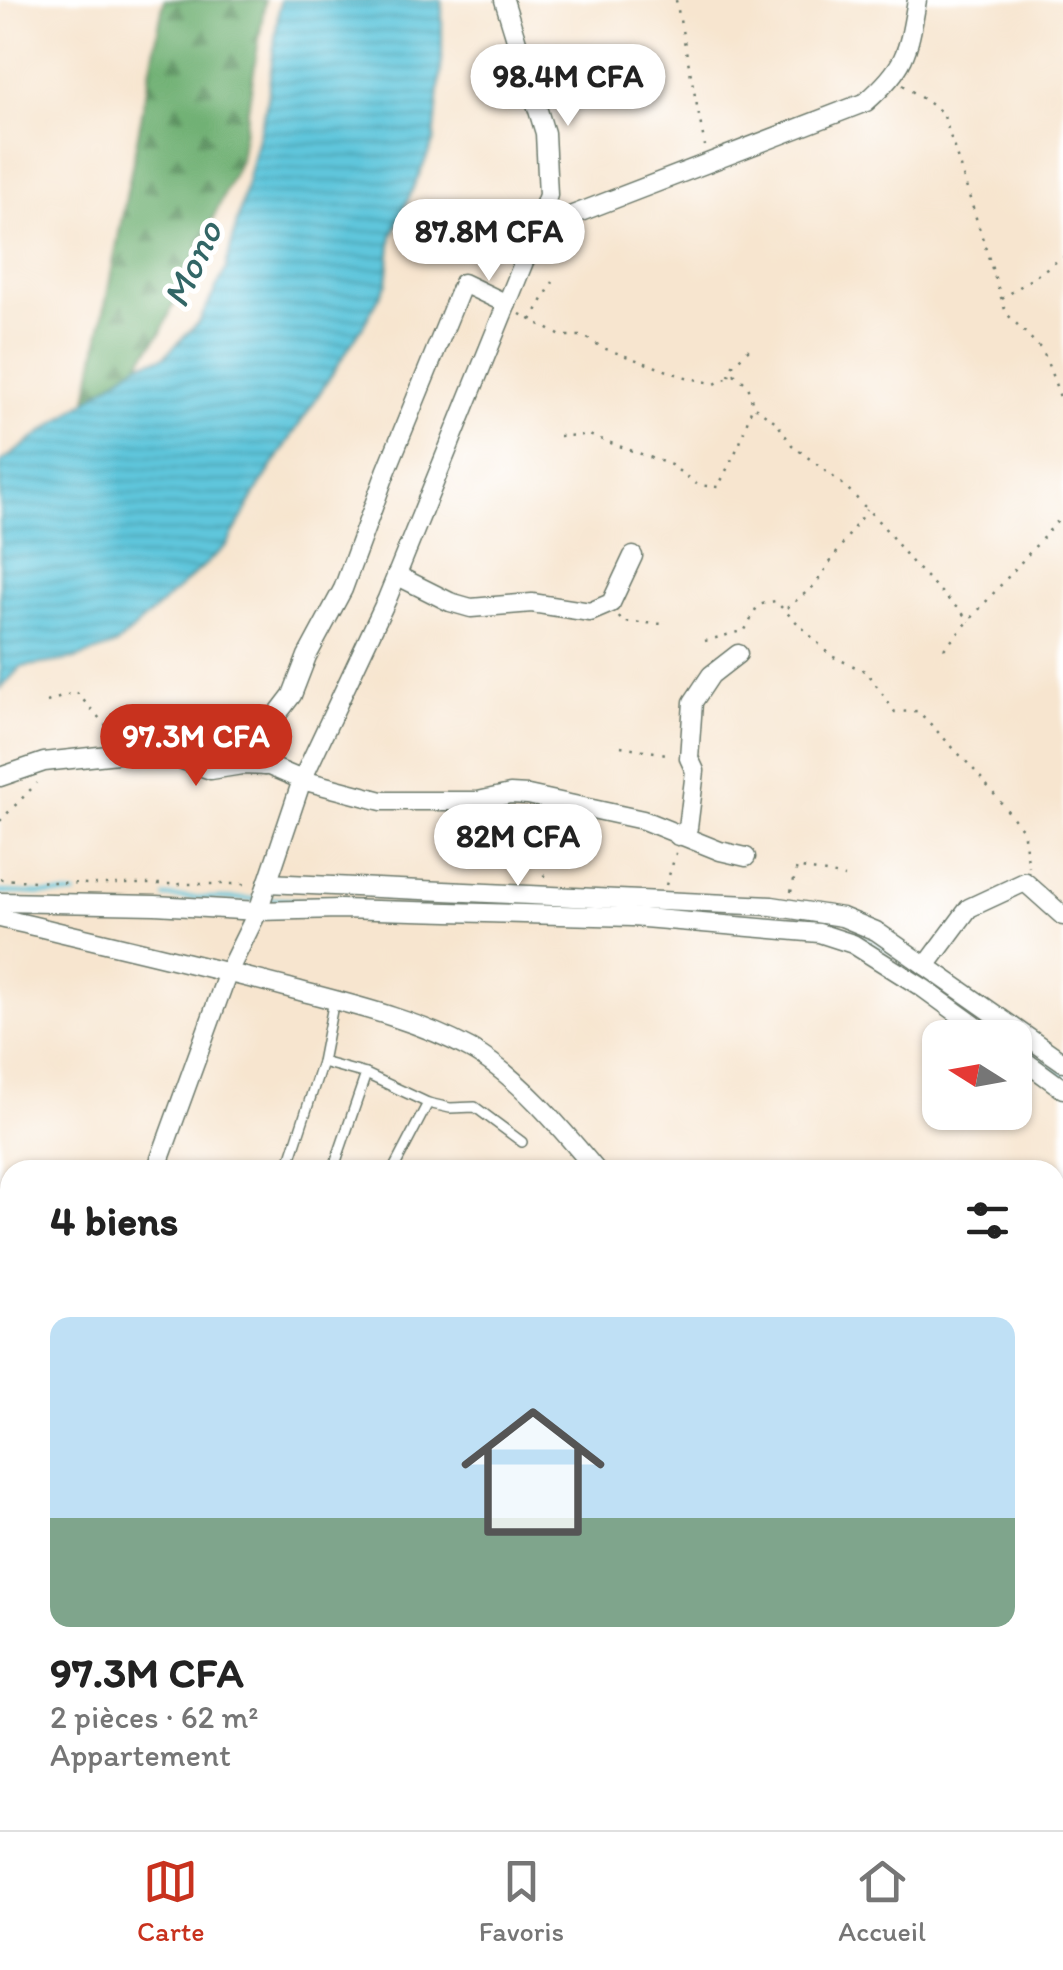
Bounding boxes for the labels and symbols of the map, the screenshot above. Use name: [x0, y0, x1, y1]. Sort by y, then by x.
pin: 98.4M CFA: [454, 44, 682, 129]
pin: 87.8M CFA: [375, 199, 603, 284]
water label: Mono: [152, 212, 233, 315]
pin: 97.3M CFA: [82, 704, 310, 789]
pin: 82M CFA: [426, 804, 610, 889]
north arrow: [922, 1020, 1032, 1130]

